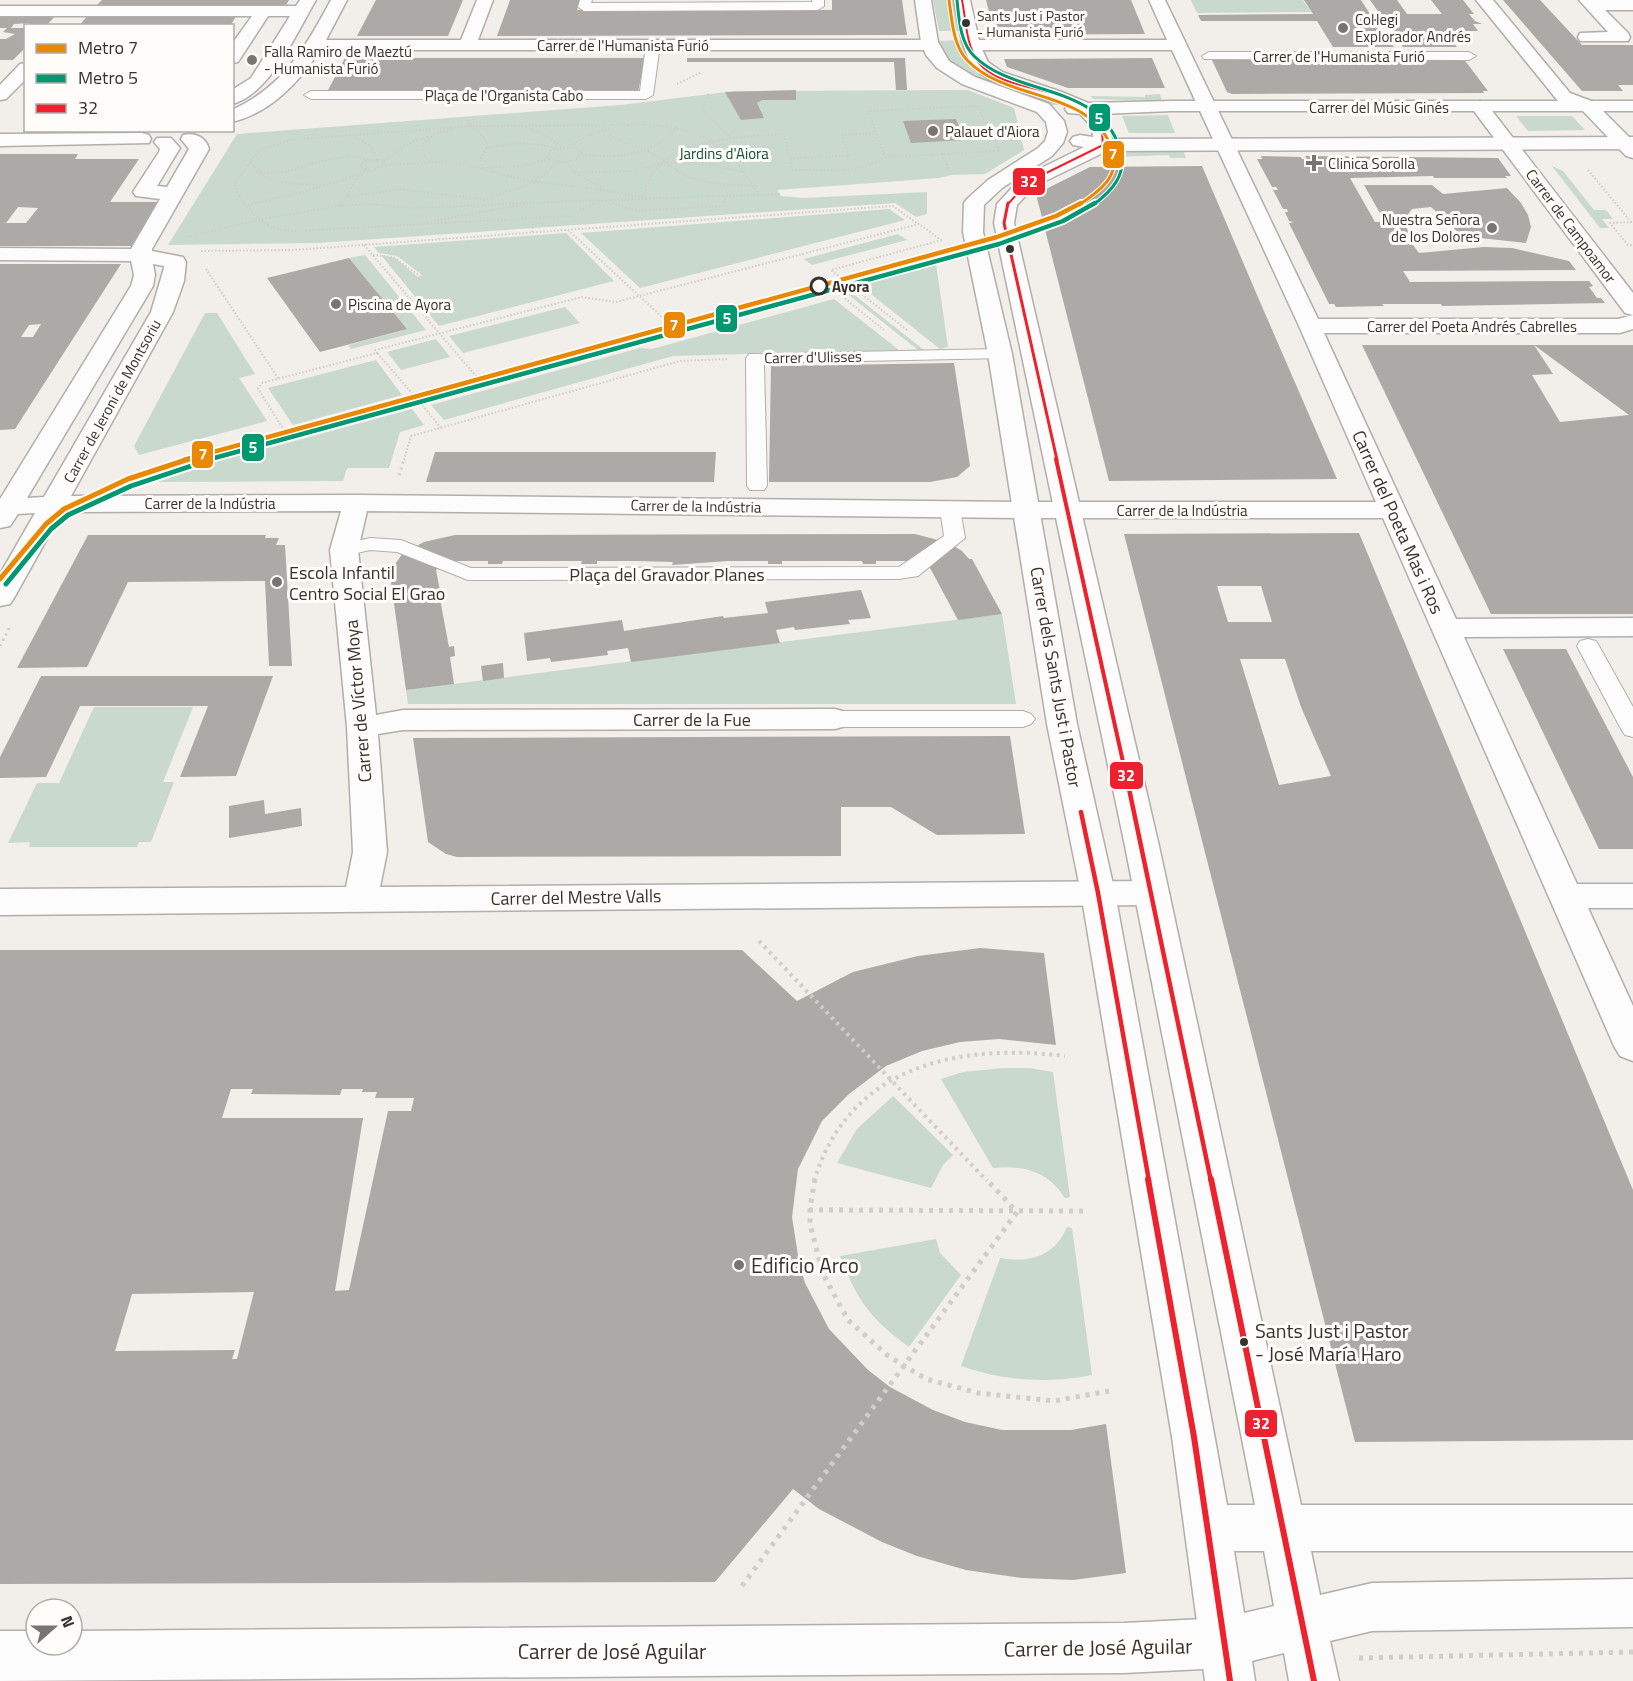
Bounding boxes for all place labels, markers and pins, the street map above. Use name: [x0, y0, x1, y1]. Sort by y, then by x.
place label: Sants Just i Pastor - Humanista Furió: [977, 5, 1085, 42]
place label: Col·legi Explorador Andrés: [1355, 8, 1471, 48]
marker: Sants Just i Pastor - Humanista Furió: [960, 17, 972, 29]
marker: Col·legi Explorador Andrés: [1336, 21, 1350, 35]
place label: Falla Ramiro de Maeztú - Humanista Furió: [264, 40, 412, 80]
marker: Falla Ramiro de Maeztú - Humanista Furió: [245, 53, 259, 67]
place label: Palauet d'Aiora: [945, 120, 1040, 143]
marker: Palauet d'Aiora: [926, 124, 940, 138]
place label: Clinica Sorolla: [1328, 152, 1416, 175]
marker: Clinica Sorolla: [1305, 154, 1323, 172]
place label: Nuestra Señora de los Dolores: [1382, 208, 1480, 248]
marker: Nuestra Señora de los Dolores: [1485, 221, 1499, 235]
unlabelled marker: [1004, 243, 1016, 255]
place label: Ayora: [832, 275, 870, 298]
marker: Ayora: [810, 277, 828, 295]
place label: Piscina de Ayora: [348, 293, 452, 316]
marker: Piscina de Ayora: [329, 297, 343, 311]
place label: Escola Infantil Centro Social El Grao: [289, 559, 445, 607]
marker: Escola Infantil Centro Social El Grao: [270, 575, 284, 589]
place label: Edificio Arco: [751, 1249, 859, 1281]
marker: Edificio Arco: [732, 1258, 746, 1272]
place label: Sants Just i Pastor - José María Haro: [1255, 1315, 1409, 1369]
marker: Sants Just i Pastor - José María Haro: [1238, 1336, 1250, 1348]

